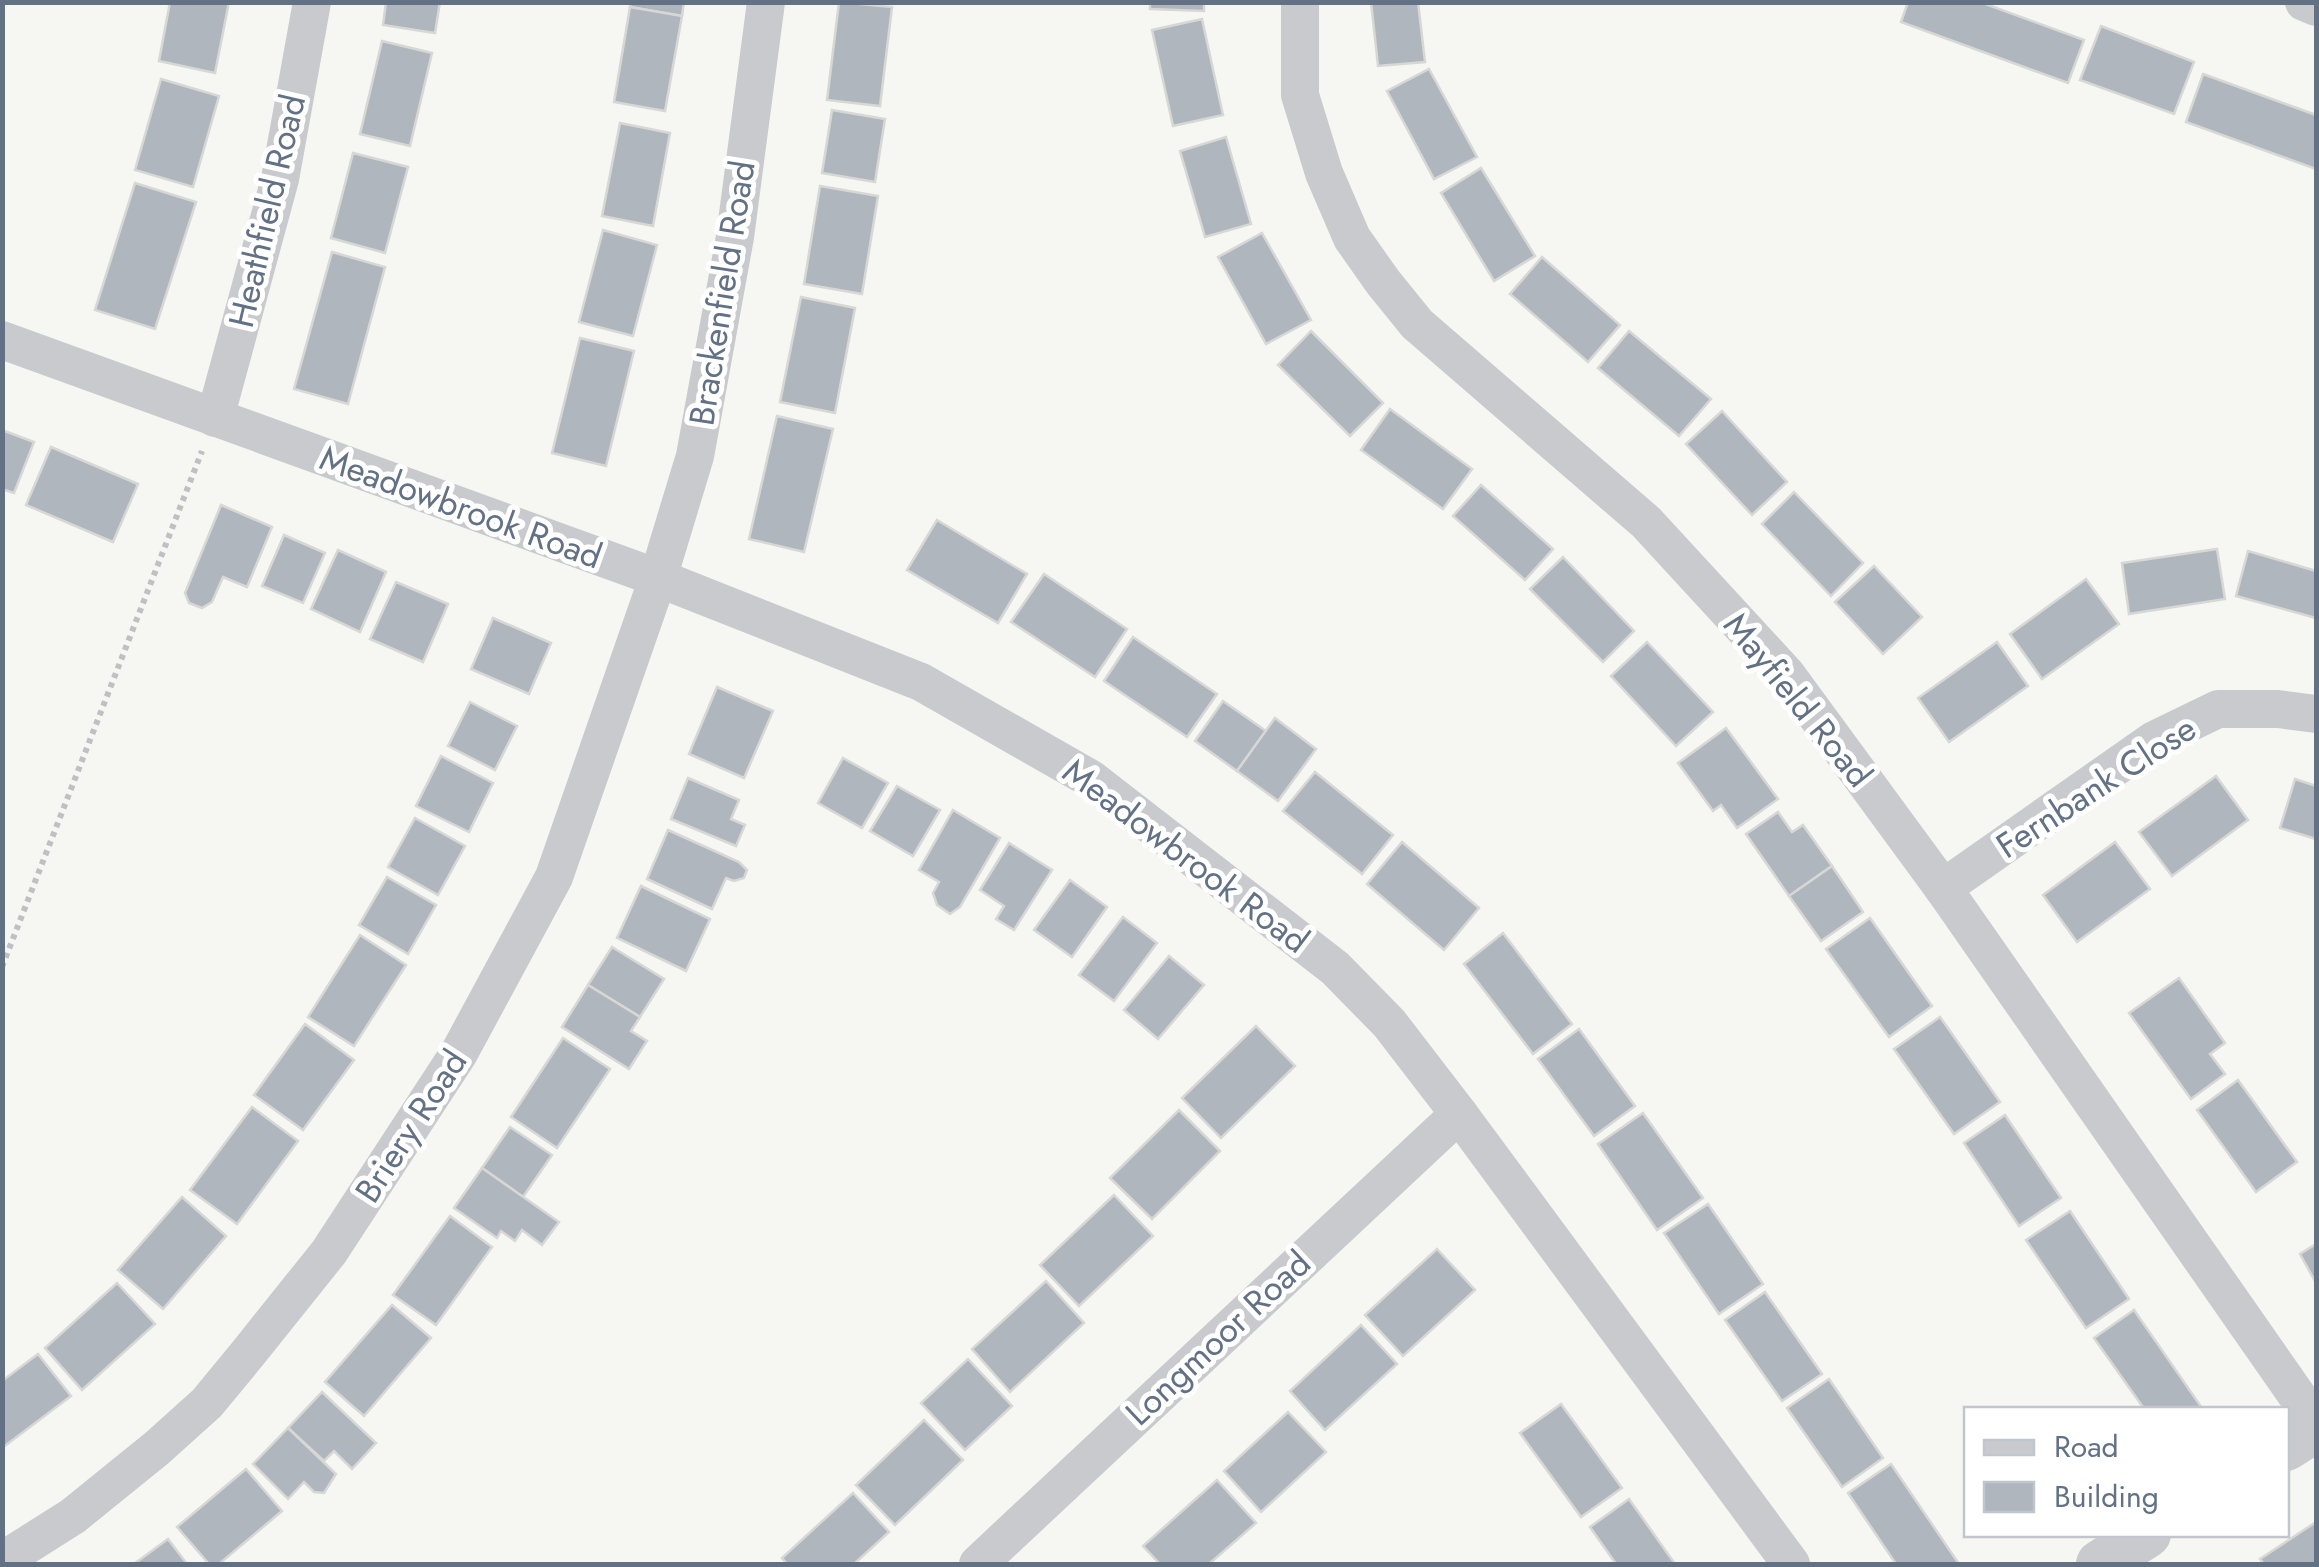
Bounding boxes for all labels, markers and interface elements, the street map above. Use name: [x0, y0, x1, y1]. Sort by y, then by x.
street label: Heathfield Road: [216, 90, 318, 332]
street label: Brackenfield Road: [676, 157, 768, 429]
street label: Meadowbrook Road: [313, 433, 609, 581]
street label: Mayfield Road: [1712, 602, 1884, 798]
street label: Fernbank Close: [1986, 704, 2206, 870]
street label: Meadowbrook Road: [1053, 747, 1319, 965]
street label: Briery Road: [343, 1040, 479, 1212]
street label: Longmoor Road: [1114, 1239, 1322, 1437]
legend: [1964, 1407, 2289, 1537]
text: Road: [2054, 1425, 2119, 1468]
text: Building: [2054, 1475, 2159, 1518]

